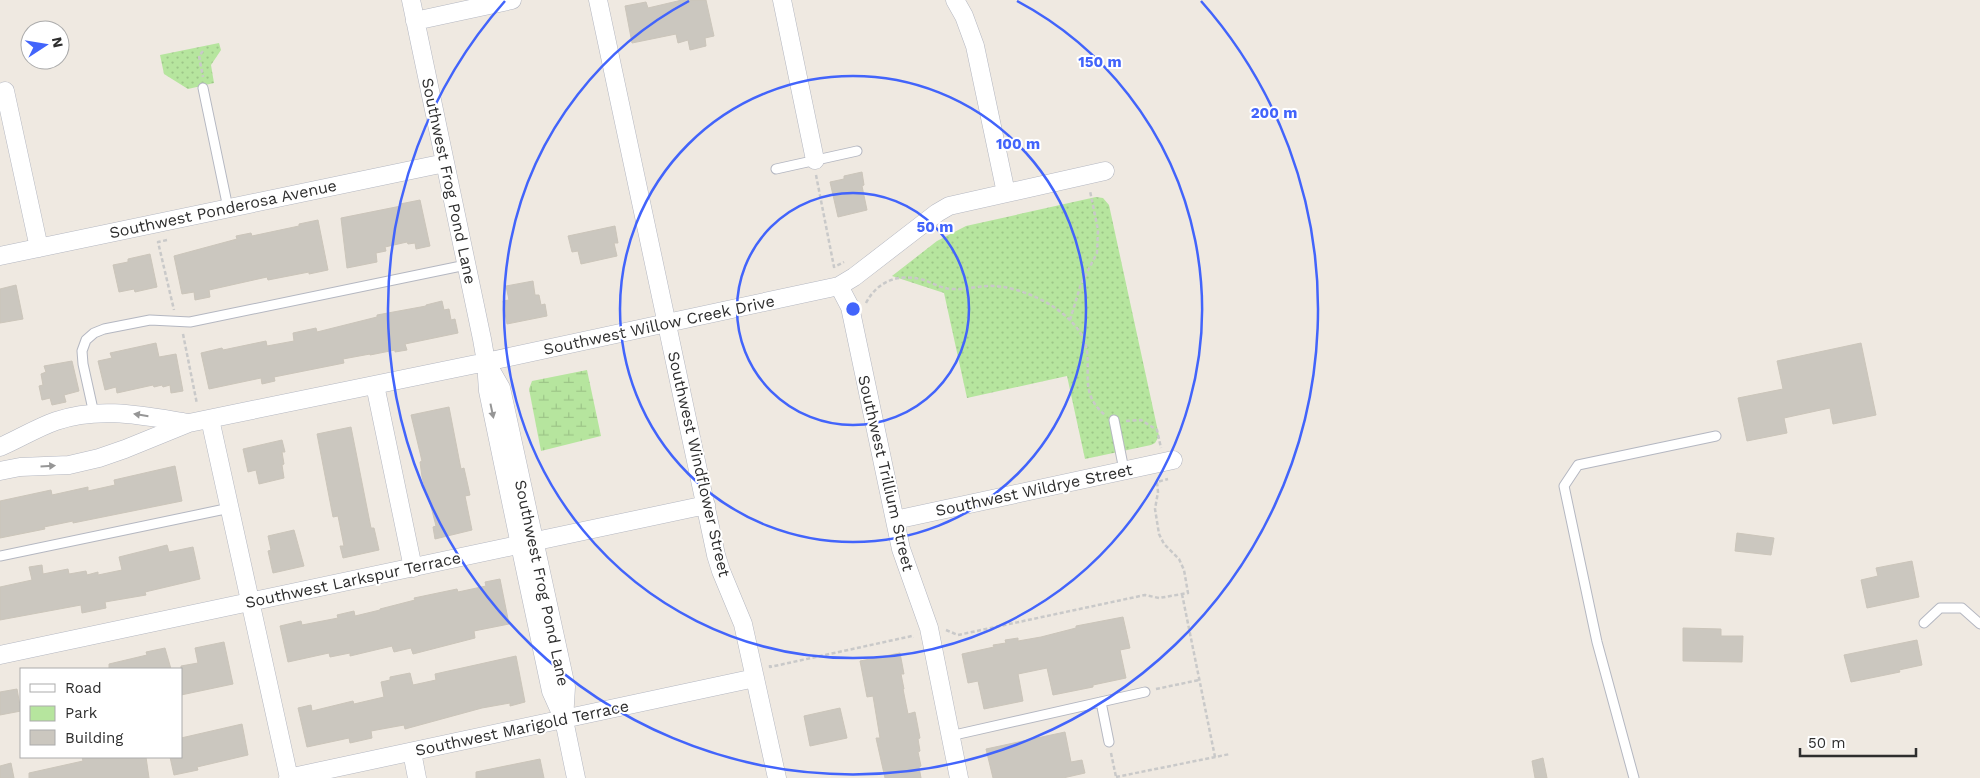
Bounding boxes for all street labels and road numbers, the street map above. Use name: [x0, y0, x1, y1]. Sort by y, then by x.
street label: Southwest Frog Pond Lane: [418, 76, 480, 286]
street label: Southwest Ponderosa Avenue: [108, 176, 338, 242]
street label: Southwest Willow Creek Drive: [542, 291, 776, 359]
street label: Southwest Windflower Street: [664, 349, 734, 579]
street label: Southwest Trillium Street: [854, 373, 918, 573]
street label: Southwest Wildrye Street: [934, 460, 1135, 520]
street label: Southwest Frog Pond Lane: [511, 478, 573, 688]
street label: Southwest Larkspur Terrace: [243, 548, 463, 612]
street label: Southwest Marigold Terrace: [413, 696, 631, 760]

